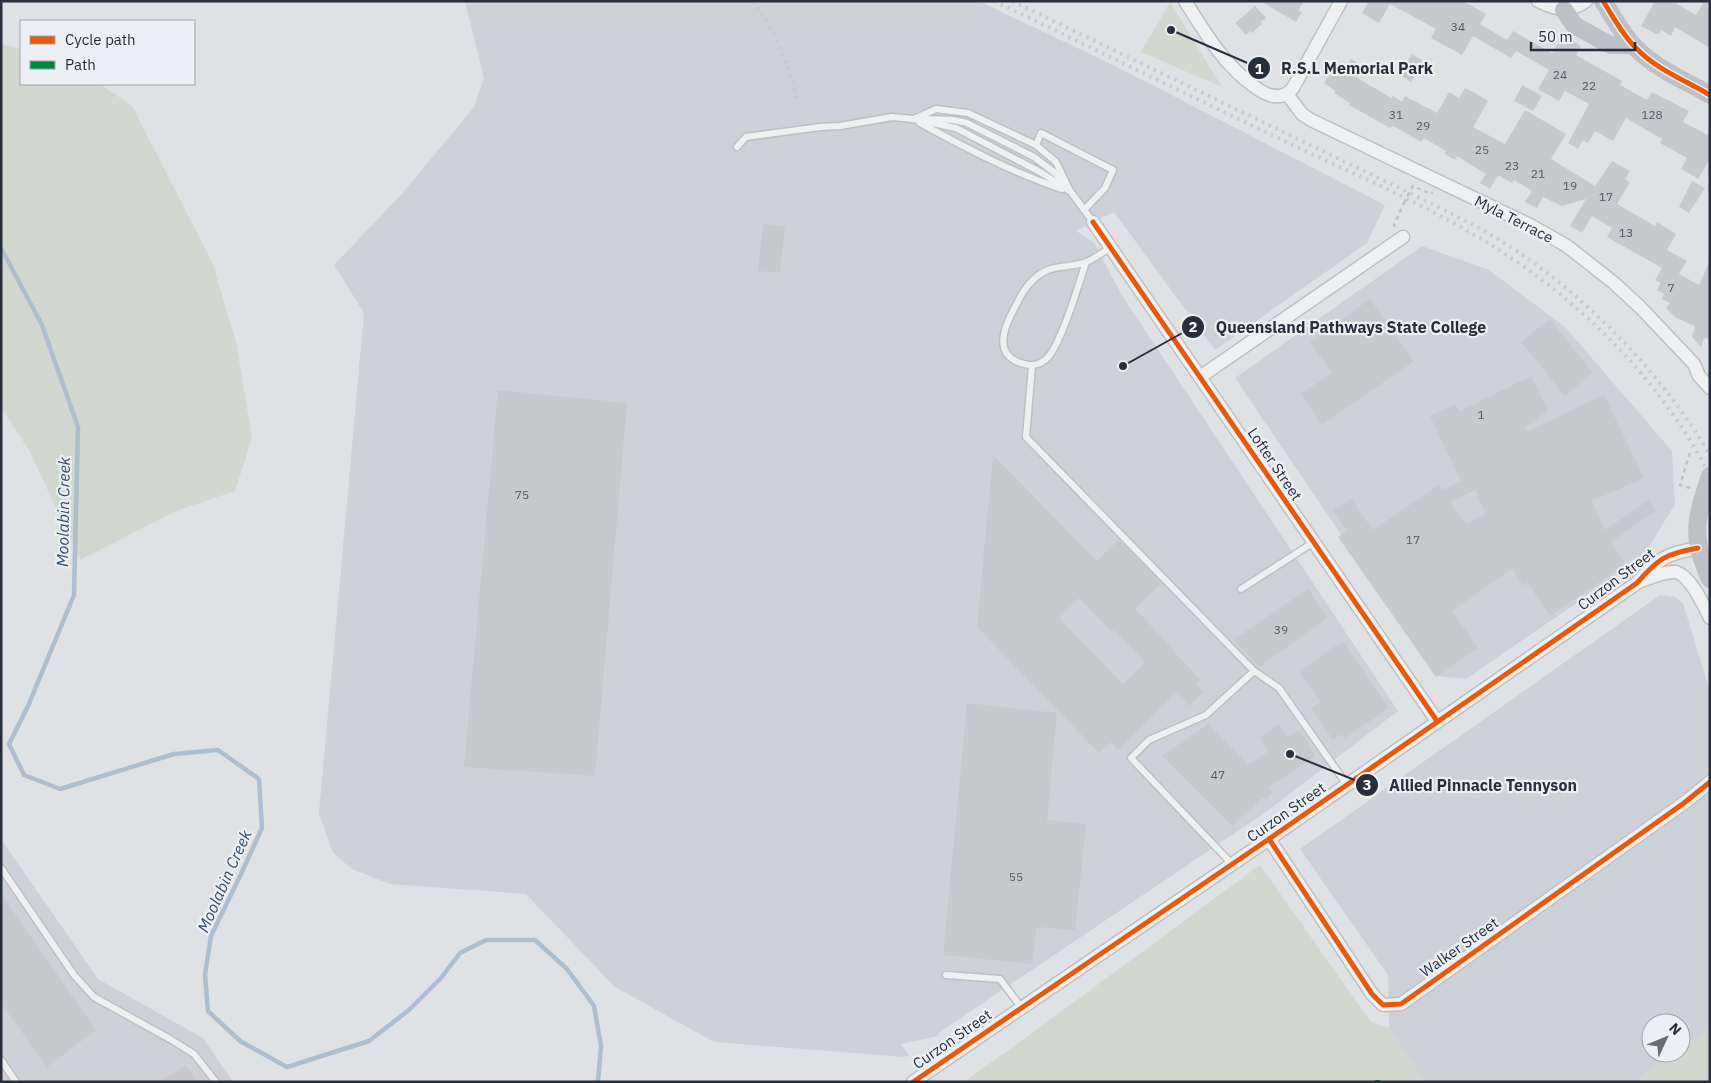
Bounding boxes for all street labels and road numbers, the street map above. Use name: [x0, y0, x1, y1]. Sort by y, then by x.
street label: Myla Terrace: [1471, 191, 1557, 247]
street label: Lofter Street: [1244, 424, 1306, 504]
street label: Curzon Street: [1574, 544, 1658, 614]
street label: Curzon Street: [1243, 778, 1329, 846]
street label: Walker Street: [1416, 913, 1502, 981]
street label: Curzon Street: [909, 1005, 995, 1073]

